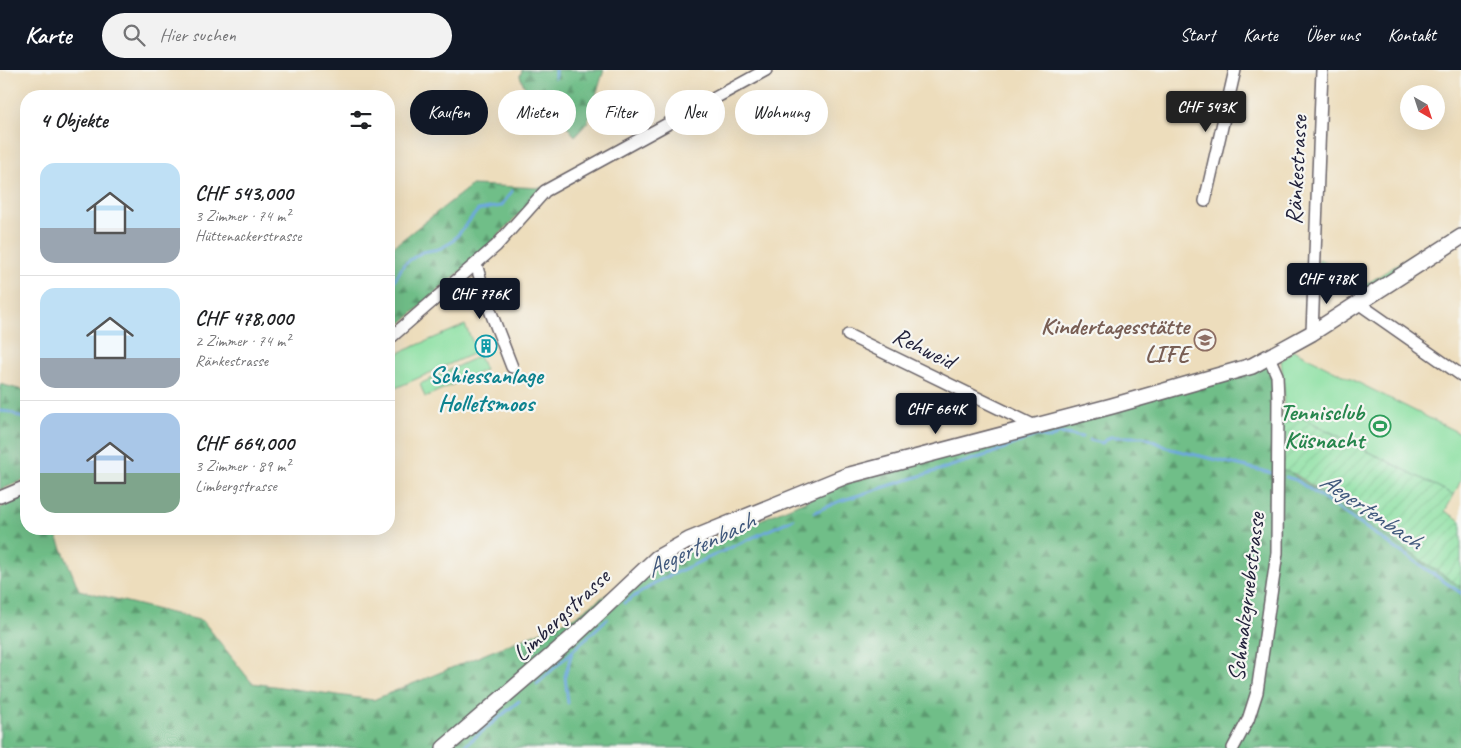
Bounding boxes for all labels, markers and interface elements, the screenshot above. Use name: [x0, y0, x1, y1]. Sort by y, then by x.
search box: [102, 13, 452, 58]
text: Karte: [25, 20, 72, 50]
icon: search: [120, 21, 148, 49]
text: Hier suchen: [160, 23, 236, 47]
text: Start: [1180, 24, 1215, 46]
text: Karte: [1243, 24, 1278, 46]
text: Über uns: [1306, 24, 1360, 46]
text: Kontakt: [1388, 24, 1436, 46]
north arrow: [1400, 85, 1445, 130]
map controls: [1400, 85, 1445, 130]
chip: Kaufen: [410, 90, 488, 135]
chip: Mieten: [498, 90, 576, 135]
chip: Filter: [586, 90, 655, 135]
chip: Neu: [665, 90, 725, 135]
chip: Wohnung: [735, 90, 828, 135]
pin: CHF 543K: [1154, 90, 1258, 133]
text: CHF 543K: [1177, 97, 1235, 117]
icon: filters: [347, 106, 375, 134]
text: 4 Objekte: [40, 107, 108, 133]
street label: Ränkestrasse: [1278, 112, 1314, 225]
text: CHF 543,000: [195, 180, 293, 206]
icon: home: [80, 183, 140, 243]
text: 3 Zimmer · 74 m²: [195, 206, 290, 226]
text: Hüttenackerstrasse: [195, 226, 301, 246]
pin: CHF 478K: [1275, 262, 1379, 305]
text: CHF 478K: [1298, 269, 1356, 289]
pin: CHF 776K: [428, 278, 532, 320]
text: CHF 776K: [451, 284, 509, 304]
text: CHF 478,000: [195, 305, 293, 331]
icon: home: [80, 308, 140, 368]
place label: Kindertagesstätte LIFE: [1041, 311, 1193, 369]
street label: Rehweid: [888, 320, 963, 377]
school or university icon: Kindertagesstätte LIFE: [1193, 328, 1217, 352]
text: 2 Zimmer · 74 m²: [195, 331, 290, 351]
building icon: Schiessanlage Holletsmoos: [474, 334, 498, 358]
text: Ränkestrasse: [195, 351, 268, 371]
place label: Schiessanlage Holletsmoos: [429, 360, 545, 418]
pin: CHF 664K: [884, 392, 988, 435]
place label: Tennisclub Küsnacht: [1279, 397, 1367, 455]
text: CHF 664K: [907, 399, 965, 419]
sports icon: Tennisclub Küsnacht: [1368, 414, 1392, 438]
text: CHF 664,000: [195, 430, 294, 456]
icon: home: [80, 433, 140, 493]
text: 3 Zimmer · 89 m²: [195, 456, 290, 476]
water label: Aegertenbach: [1314, 465, 1431, 558]
text: Limbergstrasse: [195, 476, 277, 496]
water label: Aegertenbach: [641, 504, 762, 585]
street label: Schmalzgruebstrasse: [1221, 509, 1272, 683]
street label: Limbergstrasse: [506, 561, 618, 668]

